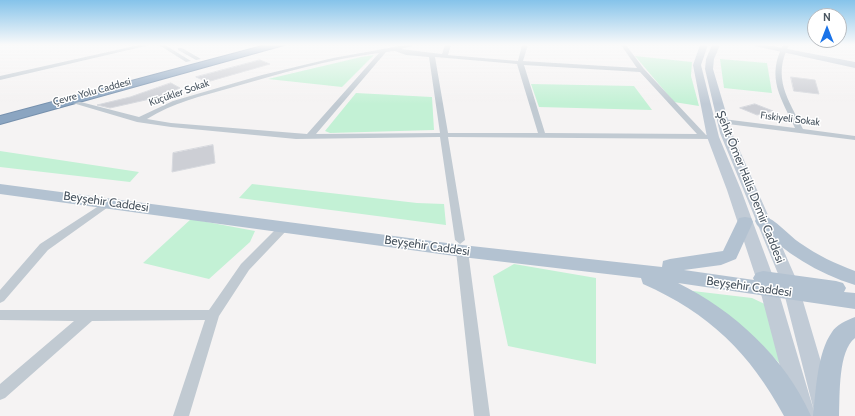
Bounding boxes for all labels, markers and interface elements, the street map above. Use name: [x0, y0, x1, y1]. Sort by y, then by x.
north arrow: [807, 8, 847, 48]
text: N: [823, 10, 831, 24]
street label: Çevre Yolu Caddesi: [52, 76, 132, 108]
street label: Küçükler Sokak: [147, 77, 211, 109]
street label: Şehit Ömer Halis Demir Caddesi: [713, 109, 787, 265]
street label: Fıskiyeli Sokak: [760, 109, 820, 129]
street label: Beyşehir Caddesi: [62, 189, 150, 215]
street label: Beyşehir Caddesi: [383, 233, 471, 259]
street label: Beyşehir Caddesi: [705, 274, 793, 300]

